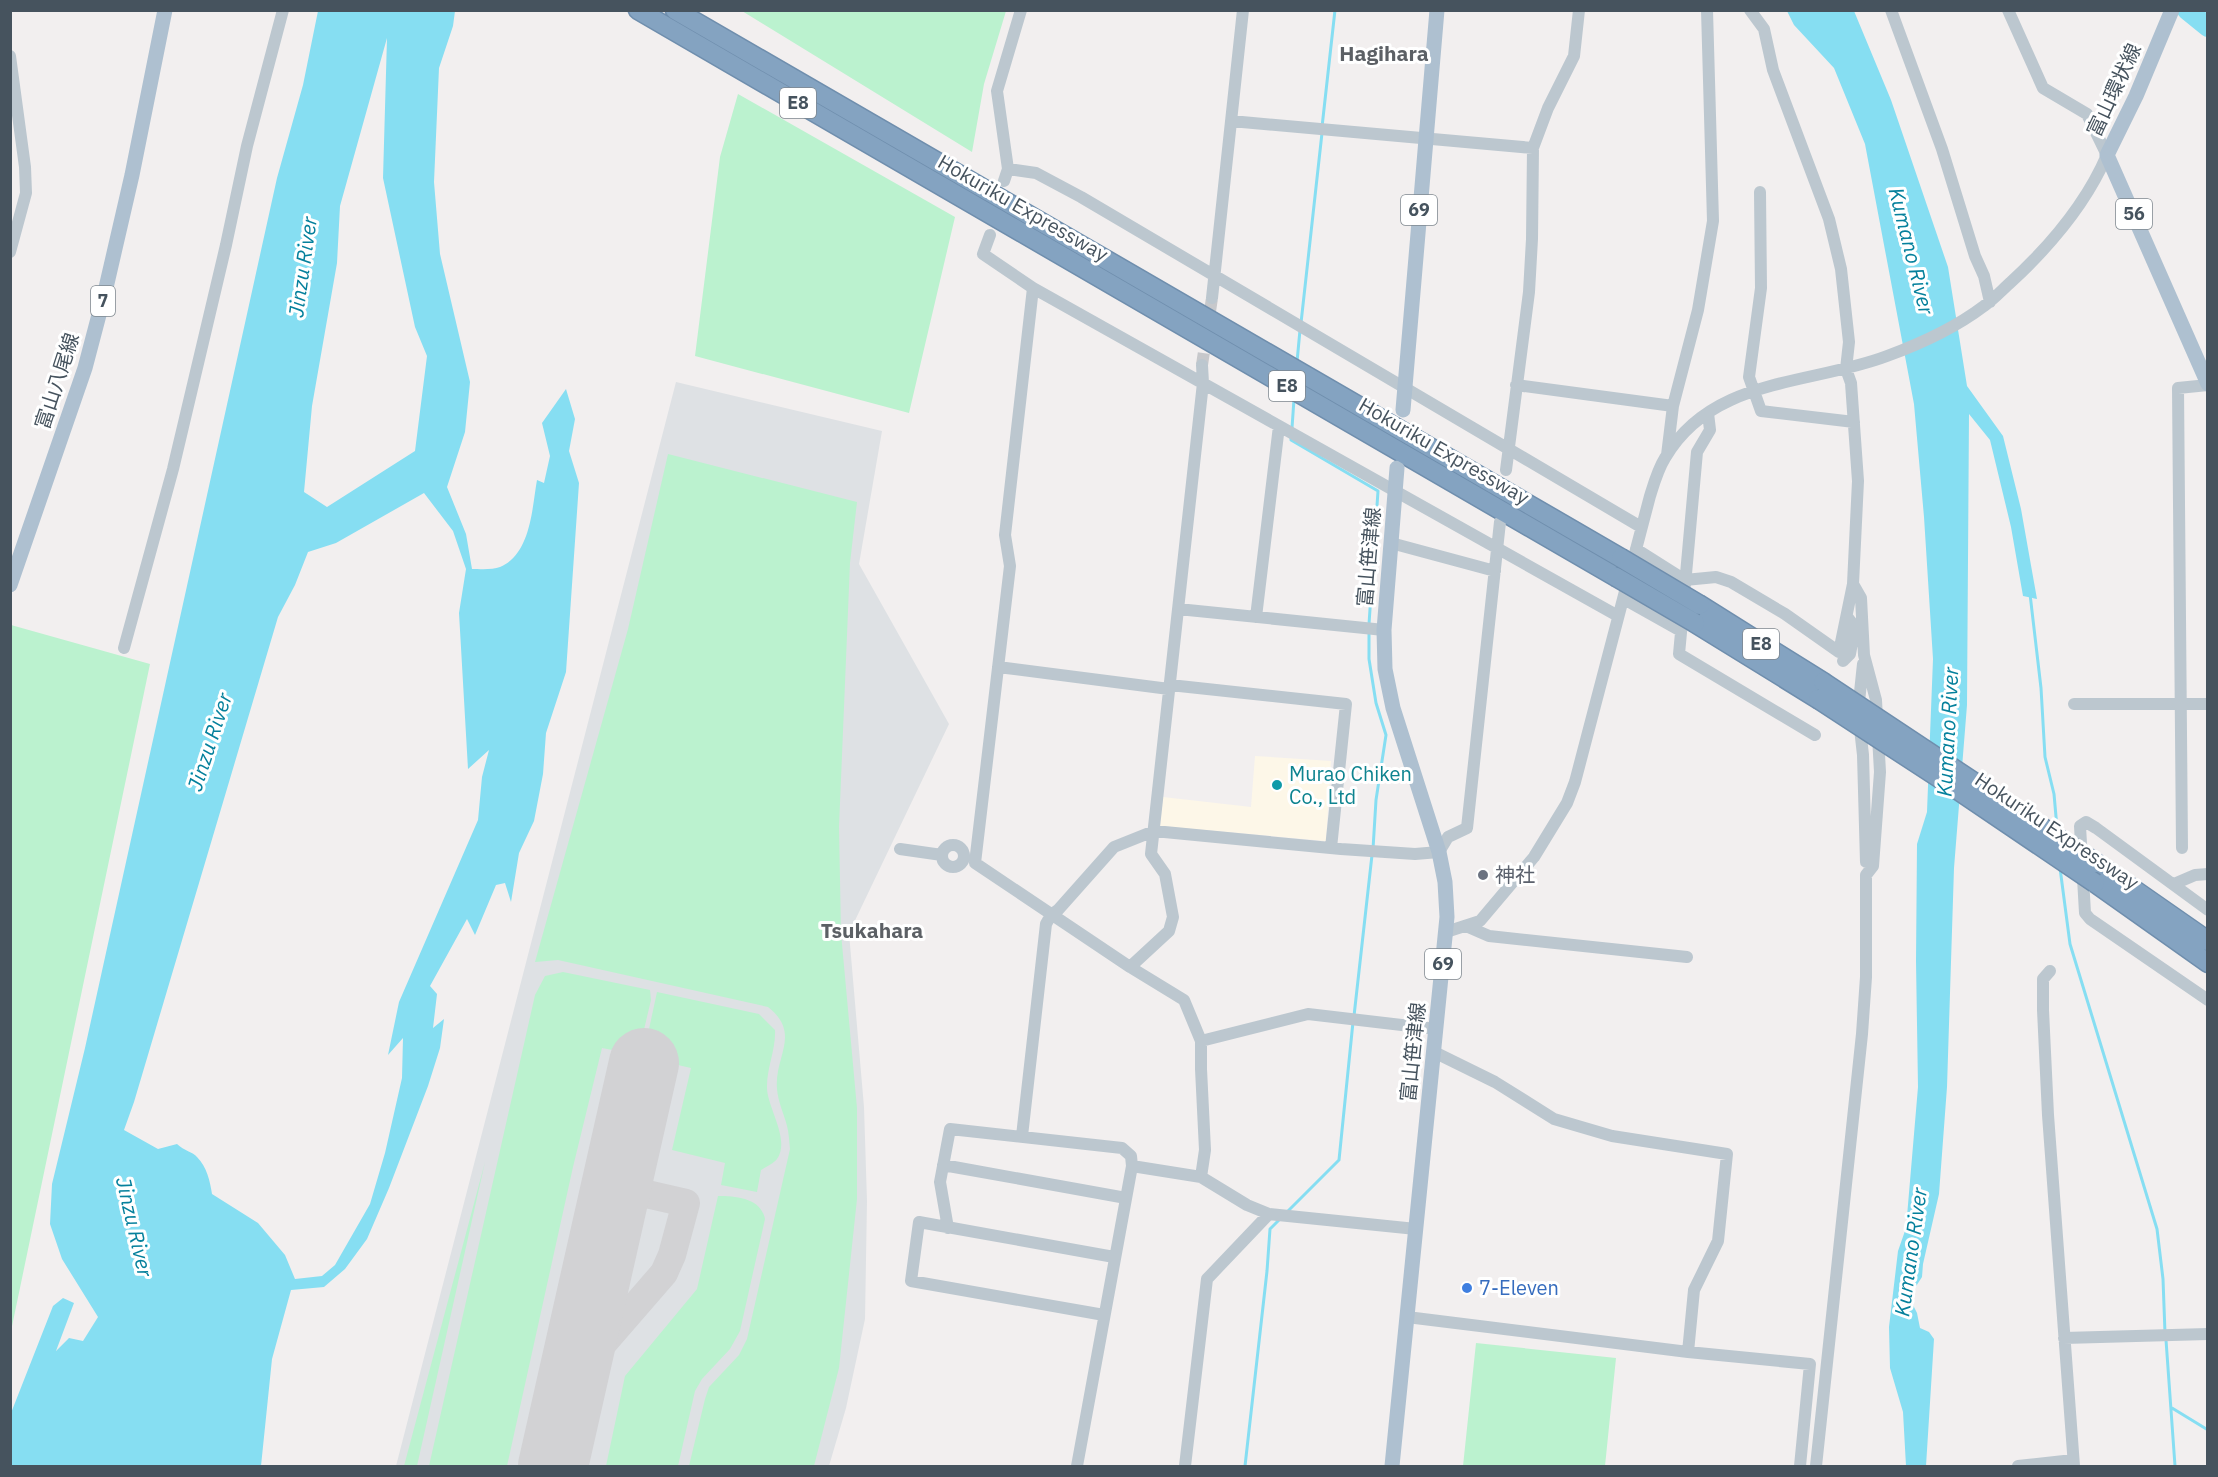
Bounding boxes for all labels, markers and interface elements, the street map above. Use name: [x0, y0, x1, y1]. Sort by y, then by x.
district label: Hagihara: [1339, 39, 1429, 67]
street label: 富山環状線: [2080, 39, 2147, 141]
road number: E8: [780, 88, 816, 118]
street label: Hokuriku Expressway: [933, 148, 1113, 267]
water label: Kumano River: [1883, 185, 1942, 318]
road number: 69: [1401, 195, 1437, 225]
road number: 56: [2116, 199, 2152, 229]
water label: Jinzu River: [281, 213, 323, 319]
road number: 7: [91, 286, 115, 316]
street label: 富山八尾線: [28, 329, 85, 433]
road number: E8: [1269, 371, 1305, 401]
street label: Hokuriku Expressway: [1354, 391, 1534, 510]
street label: 富山笹津線: [1351, 506, 1386, 608]
road number: E8: [1743, 629, 1779, 659]
water label: Kumano River: [1930, 665, 1964, 797]
water label: Jinzu River: [180, 688, 238, 794]
place label: Murao Chiken Co., Ltd: [1289, 760, 1412, 810]
street label: Hokuriku Expressway: [1970, 766, 2145, 896]
marker: Murao Chiken Co., Ltd: [1270, 778, 1284, 792]
place label: 神社: [1495, 861, 1535, 888]
marker: 神社: [1476, 868, 1490, 882]
district label: Tsukahara: [821, 916, 923, 944]
road number: 69: [1425, 949, 1461, 979]
street label: 富山笹津線: [1394, 1001, 1431, 1103]
water label: Jinzu River: [110, 1174, 160, 1281]
water label: Kumano River: [1887, 1184, 1933, 1318]
place label: 7-Eleven: [1479, 1274, 1559, 1301]
marker: 7-Eleven: [1460, 1281, 1474, 1295]

